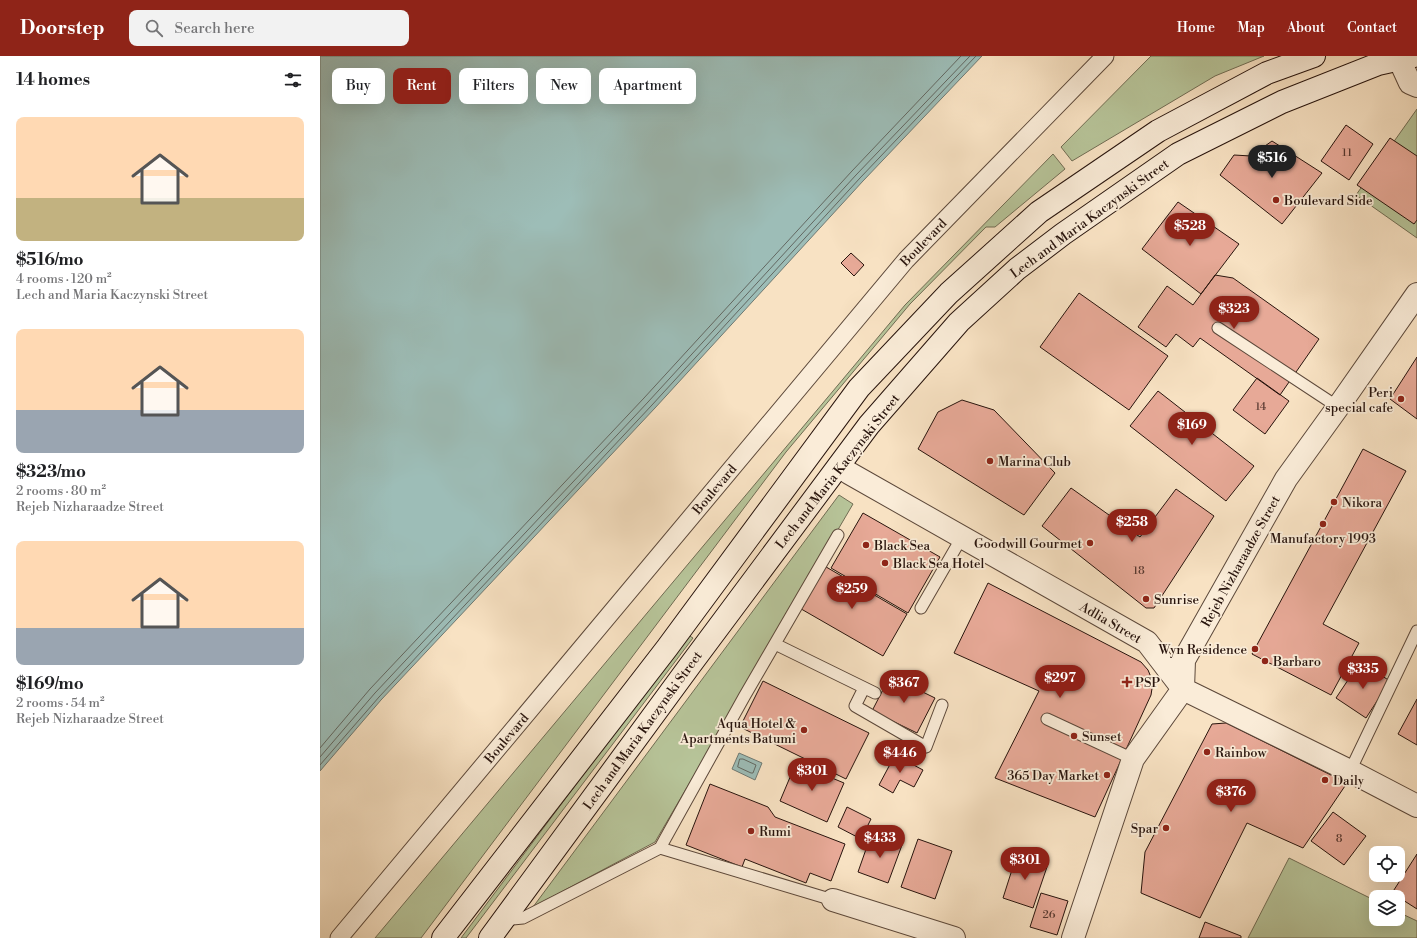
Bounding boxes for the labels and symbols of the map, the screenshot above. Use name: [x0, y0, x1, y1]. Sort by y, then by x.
pin: $516: [1248, 145, 1296, 179]
house number: 11: [1342, 146, 1352, 160]
street label: Lech and Maria Kaczynski Street: [1007, 156, 1172, 282]
place label: Boulevard Side: [1283, 193, 1373, 209]
marker: Boulevard Side: [1271, 195, 1281, 205]
pin: $528: [1166, 213, 1214, 247]
street label: Boulevard: [896, 215, 951, 271]
pin: $323: [1210, 296, 1258, 330]
place label: Peri special cafe: [1325, 385, 1393, 416]
street label: Lech and Maria Kaczynski Street: [772, 391, 903, 552]
marker: Peri special cafe: [1396, 394, 1406, 404]
house number: 14: [1256, 400, 1267, 414]
pin: $169: [1168, 412, 1216, 446]
place label: Marina Club: [998, 454, 1071, 470]
marker: Marina Club: [985, 456, 995, 466]
street label: Boulevard: [689, 461, 741, 519]
street label: Rejeb Nizharaadze Street: [1198, 493, 1284, 630]
place label: Nikora: [1342, 495, 1382, 511]
marker: Nikora: [1329, 497, 1339, 507]
pin: $258: [1108, 509, 1156, 543]
marker: Manufactory 1993: [1318, 519, 1328, 529]
place label: Manufactory 1993: [1270, 531, 1376, 547]
place label: Goodwill Gourmet: [974, 536, 1082, 552]
place label: Black Sea: [873, 538, 931, 554]
marker: Goodwill Gourmet: [1085, 538, 1095, 548]
marker: Black Sea: [861, 540, 871, 550]
place label: Black Sea Hotel: [892, 556, 985, 572]
marker: Black Sea Hotel: [880, 558, 890, 568]
house number: 18: [1133, 564, 1145, 578]
pin: $259: [828, 576, 876, 610]
place label: Sunrise: [1154, 592, 1199, 608]
marker: Sunrise: [1141, 594, 1151, 604]
street label: Adlia Street: [1076, 598, 1145, 647]
place label: Wyn Residence: [1157, 642, 1247, 658]
marker: Wyn Residence: [1250, 644, 1260, 654]
street label: Lech and Maria Kaczynski Street: [580, 648, 706, 813]
place label: Barbaro: [1272, 654, 1321, 670]
marker: Barbaro: [1260, 656, 1270, 666]
pin: $335: [1339, 656, 1387, 690]
pin: $297: [1036, 665, 1084, 699]
pin: $367: [880, 670, 928, 704]
place label: PSP: [1135, 675, 1160, 691]
marker: PSP: [1122, 677, 1132, 687]
street label: Boulevard: [481, 710, 533, 768]
place label: Aqua Hotel & Apartments Batumi: [679, 716, 797, 747]
marker: Aqua Hotel & Apartments Batumi: [799, 725, 809, 735]
place label: Sunset: [1082, 729, 1122, 745]
marker: Sunset: [1069, 731, 1079, 741]
pin: $446: [876, 740, 924, 774]
place label: Rainbow: [1215, 745, 1267, 761]
marker: Rainbow: [1202, 747, 1212, 757]
pin: $301: [788, 758, 836, 792]
place label: 365 Day Market: [1007, 768, 1099, 784]
marker: 365 Day Market: [1102, 770, 1112, 780]
place label: Daily: [1333, 773, 1365, 789]
marker: Daily: [1320, 775, 1330, 785]
pin: $376: [1207, 779, 1255, 813]
place label: Spar: [1131, 821, 1158, 837]
marker: Spar: [1161, 823, 1171, 833]
place label: Rumi: [759, 824, 791, 840]
pin: $433: [856, 825, 904, 859]
marker: Rumi: [746, 826, 756, 836]
house number: 8: [1336, 832, 1343, 846]
pin: $301: [1001, 847, 1049, 881]
house number: 26: [1043, 908, 1056, 922]

